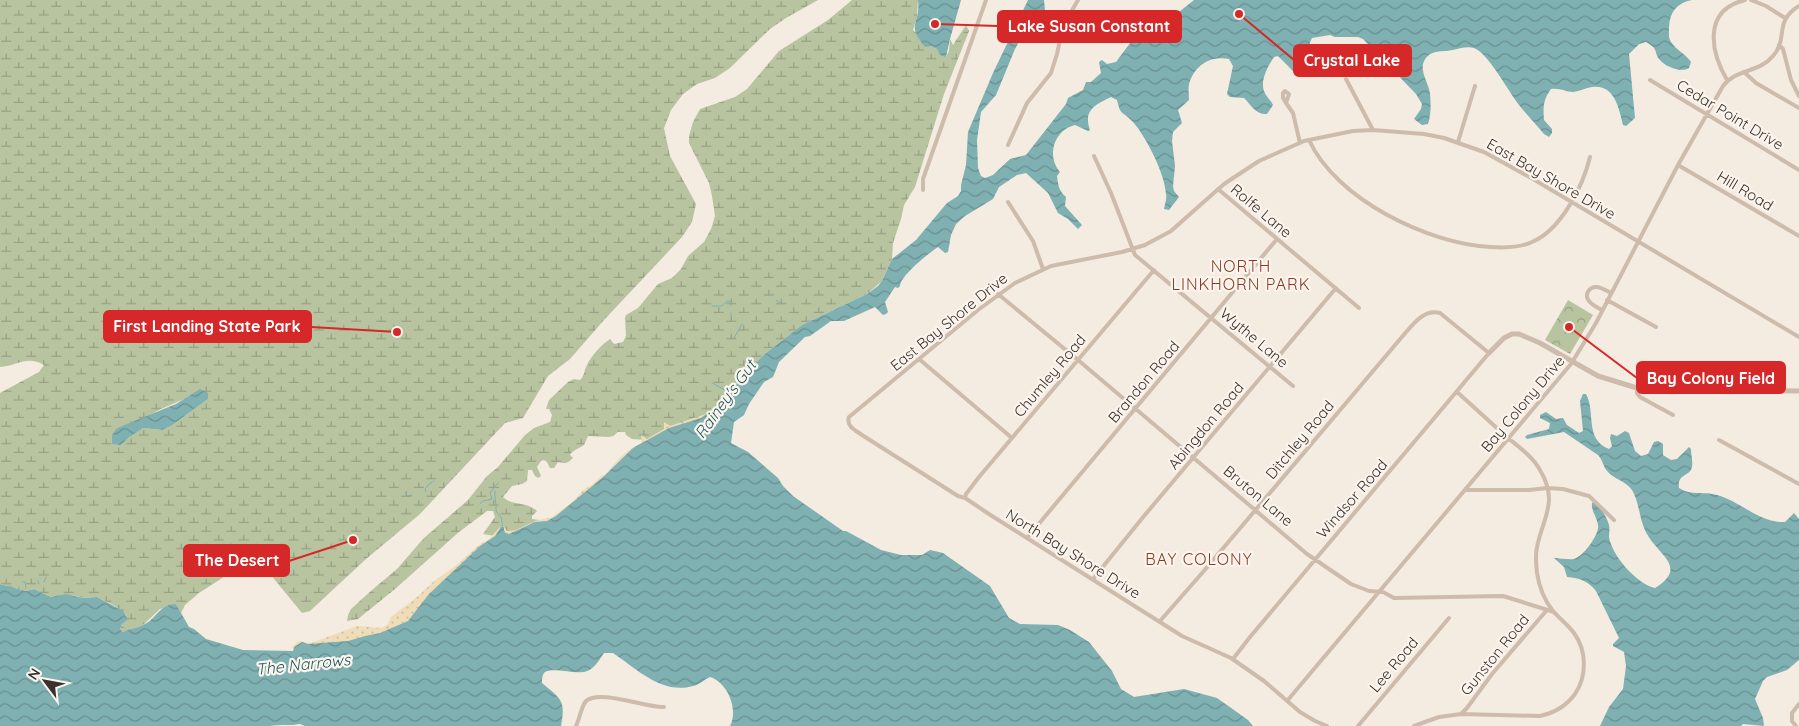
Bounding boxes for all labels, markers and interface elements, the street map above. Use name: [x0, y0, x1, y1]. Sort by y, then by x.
callout: Lake Susan Constant: [998, 11, 1181, 42]
text: Lake Susan Constant: [1008, 16, 1170, 36]
callout: Crystal Lake: [1294, 45, 1411, 76]
text: Crystal Lake: [1304, 50, 1400, 70]
street label: Cedar Point Drive: [1673, 75, 1787, 154]
street label: East Bay Shore Drive: [1484, 134, 1619, 223]
street label: Hill Road: [1714, 166, 1777, 215]
street label: Rolfe Lane: [1227, 180, 1296, 242]
district label: NORTH LINKHORN PARK: [1171, 256, 1311, 294]
street label: East Bay Shore Drive: [886, 268, 1011, 375]
street label: Wythe Lane: [1216, 304, 1292, 372]
callout: First Landing State Park: [104, 311, 311, 342]
text: First Landing State Park: [113, 316, 301, 336]
street label: Chumley Road: [1010, 330, 1090, 421]
street label: Brandon Road: [1104, 337, 1183, 427]
street label: Bay Colony Drive: [1477, 352, 1568, 456]
water label: Rainey's Gut: [690, 355, 761, 442]
callout: Bay Colony Field: [1637, 362, 1785, 393]
text: Bay Colony Field: [1647, 368, 1775, 388]
street label: Abingdon Road: [1164, 378, 1248, 473]
street label: Ditchley Road: [1261, 396, 1338, 483]
street label: Windsor Road: [1312, 455, 1391, 542]
street label: Bruton Lane: [1220, 461, 1297, 530]
street label: North Bay Shore Drive: [1002, 504, 1144, 603]
callout: The Desert: [184, 545, 289, 576]
district label: BAY COLONY: [1145, 549, 1253, 569]
text: The Desert: [195, 550, 279, 570]
street label: Gunston Road: [1456, 610, 1533, 699]
street label: Lee Road: [1365, 633, 1422, 696]
water label: The Narrows: [255, 649, 353, 679]
north arrow: [20, 656, 70, 706]
text: N: [24, 665, 44, 683]

